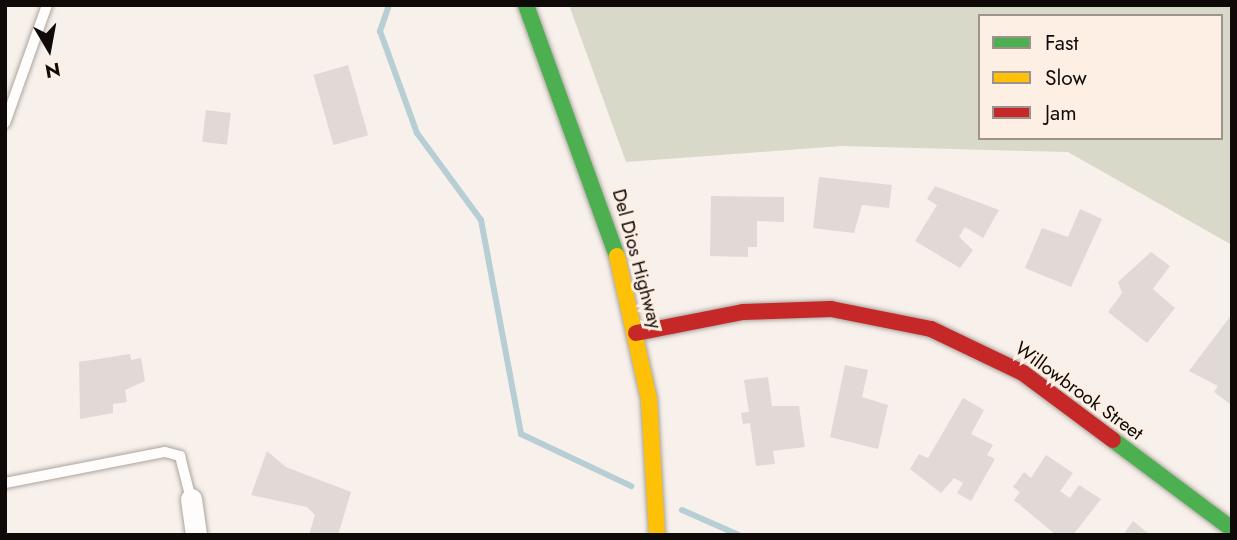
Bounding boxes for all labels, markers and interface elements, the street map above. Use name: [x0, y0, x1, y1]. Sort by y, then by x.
north arrow: [14, 14, 84, 84]
legend: [978, 14, 1223, 140]
text: Fast: [1045, 28, 1078, 58]
text: N: [43, 56, 63, 85]
text: Slow: [1045, 63, 1087, 93]
text: Jam: [1045, 98, 1077, 128]
street label: Del Dios Highway: [607, 187, 667, 331]
street label: Willowbrook Street: [1011, 337, 1147, 445]

